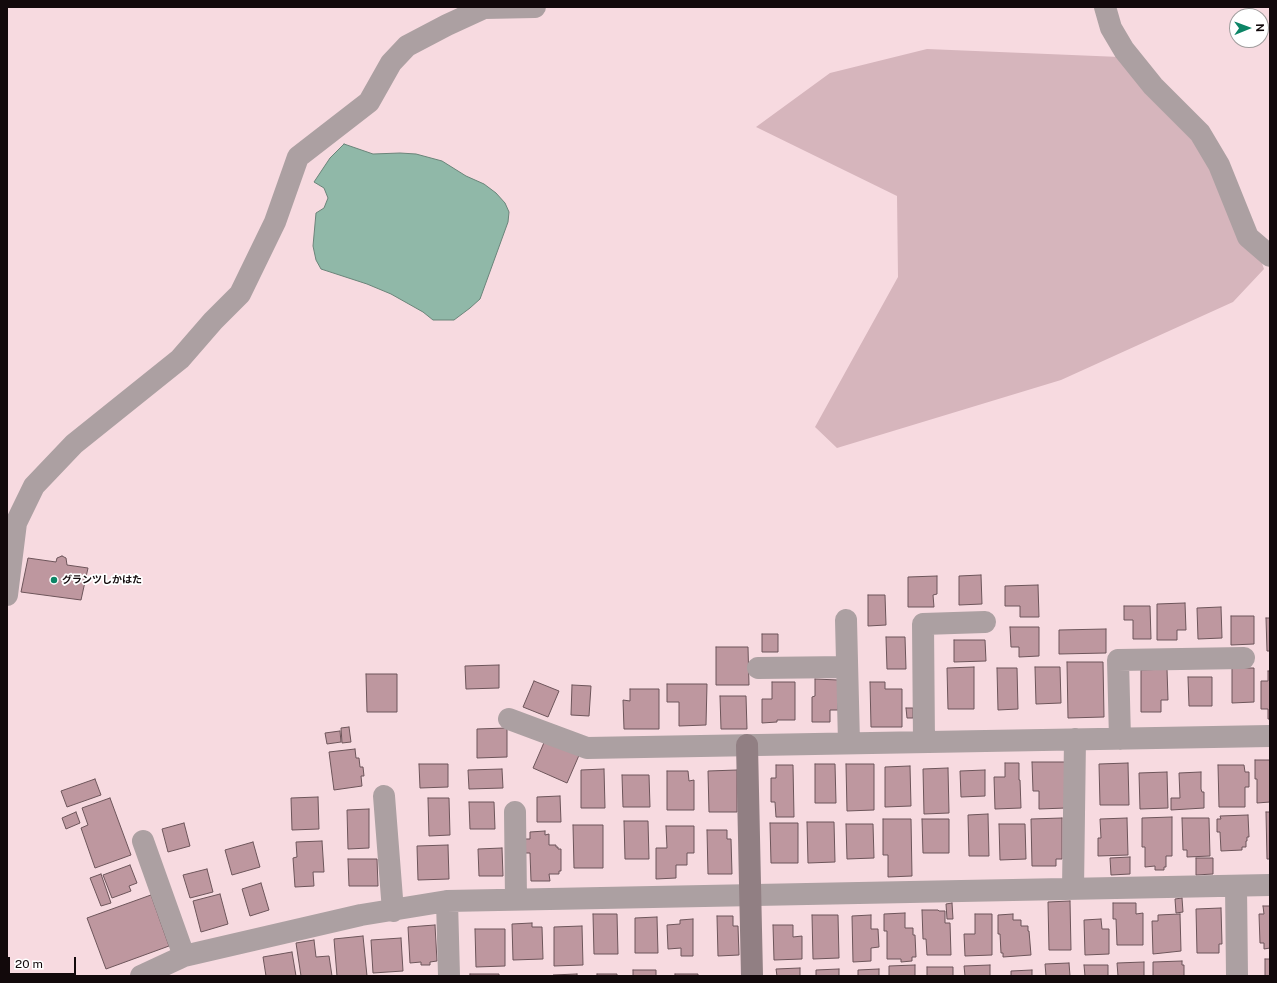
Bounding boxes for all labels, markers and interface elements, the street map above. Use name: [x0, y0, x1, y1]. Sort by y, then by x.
north arrow: [1229, 8, 1269, 48]
text: N: [1254, 23, 1266, 32]
place label: グランツしかはた: [62, 574, 142, 586]
marker: グランツしかはた: [49, 575, 59, 585]
scale bar: [10, 949, 78, 975]
text: 20 m: [15, 957, 43, 971]

